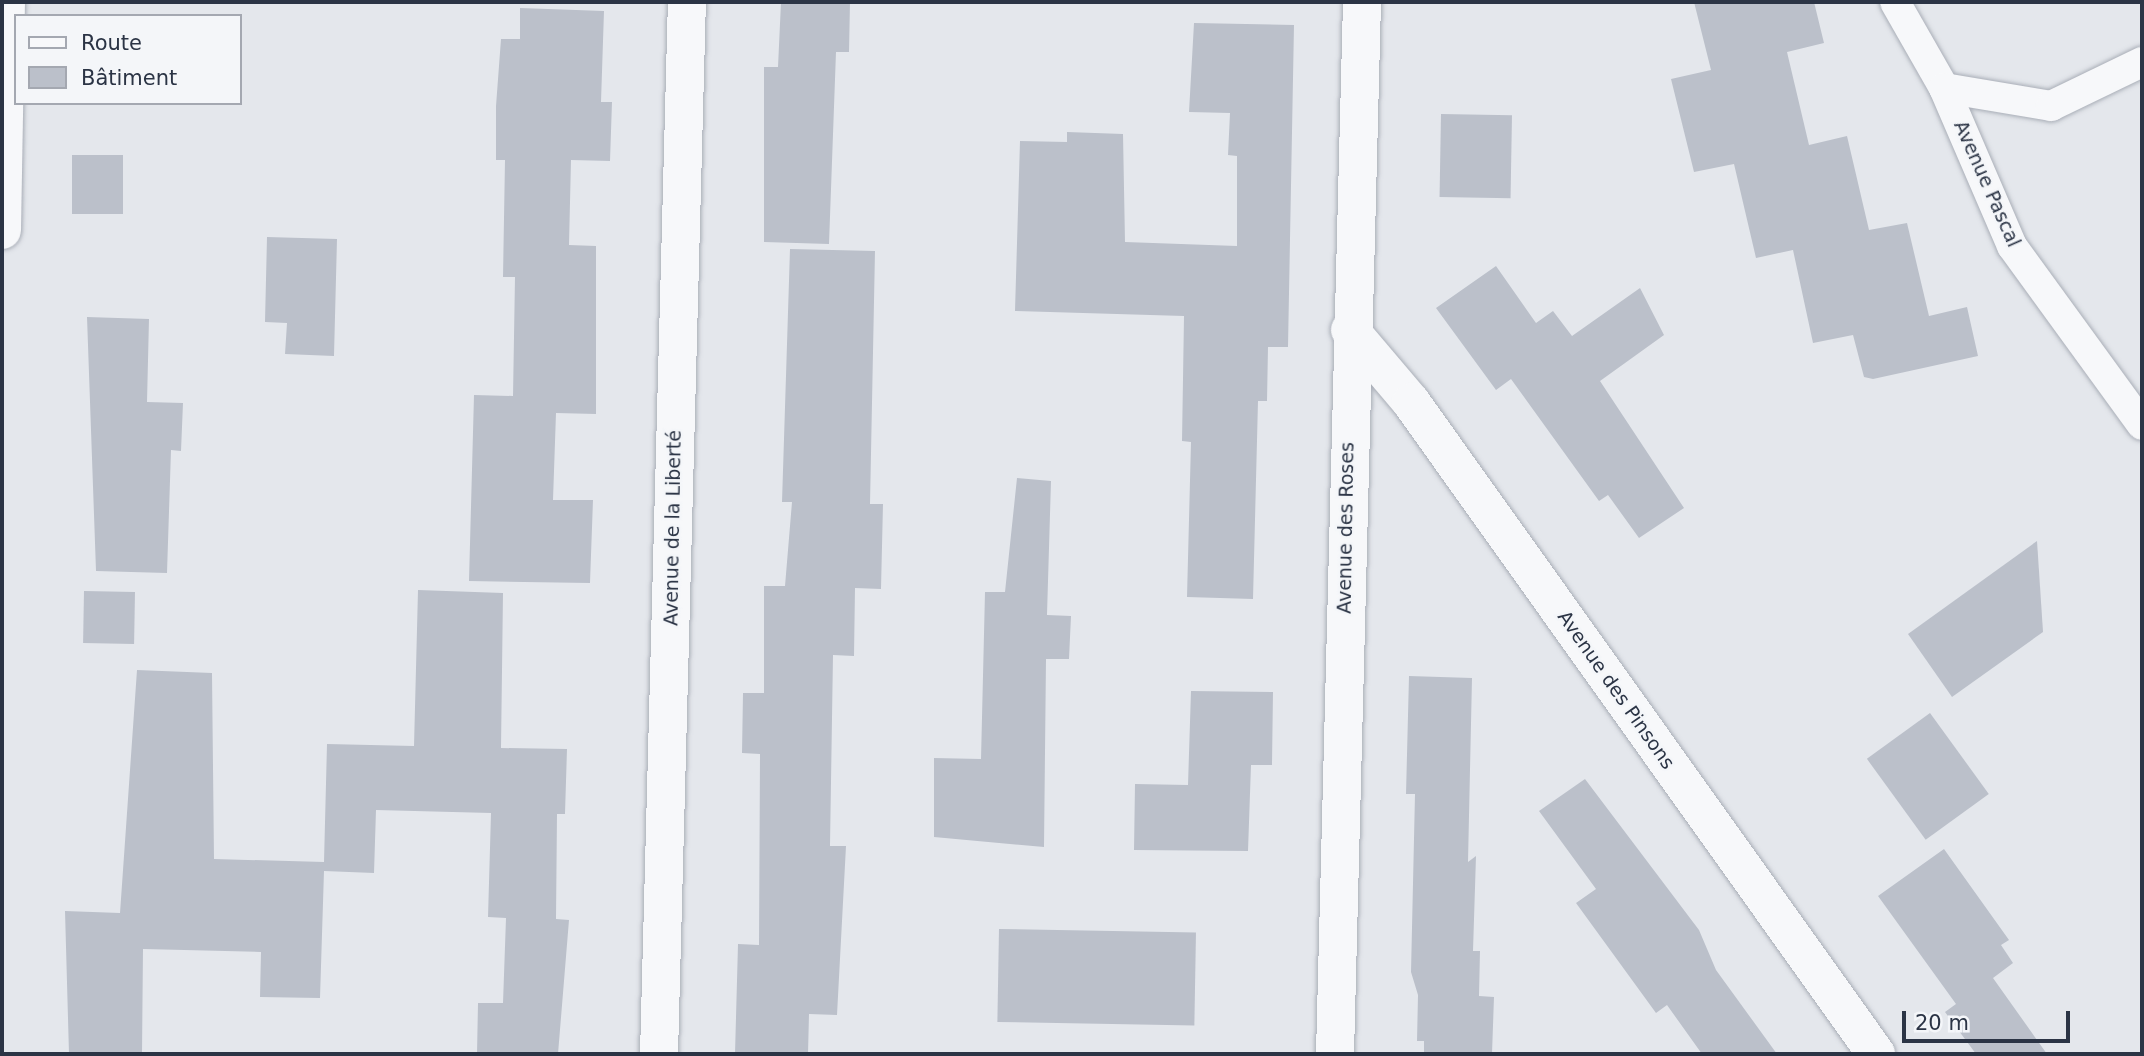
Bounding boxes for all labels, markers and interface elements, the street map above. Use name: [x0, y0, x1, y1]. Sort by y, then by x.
legend: [14, 14, 242, 105]
text: Route: [81, 31, 142, 55]
text: Bâtiment: [81, 66, 177, 90]
street label: Avenue Pascal: [1949, 117, 2025, 251]
street label: Avenue de la Liberté: [660, 430, 686, 626]
street label: Avenue des Roses: [1333, 442, 1359, 614]
street label: Avenue des Pinsons: [1553, 606, 1679, 774]
scale bar: [1906, 996, 2074, 1040]
text: 20 m: [1915, 1011, 1969, 1035]

